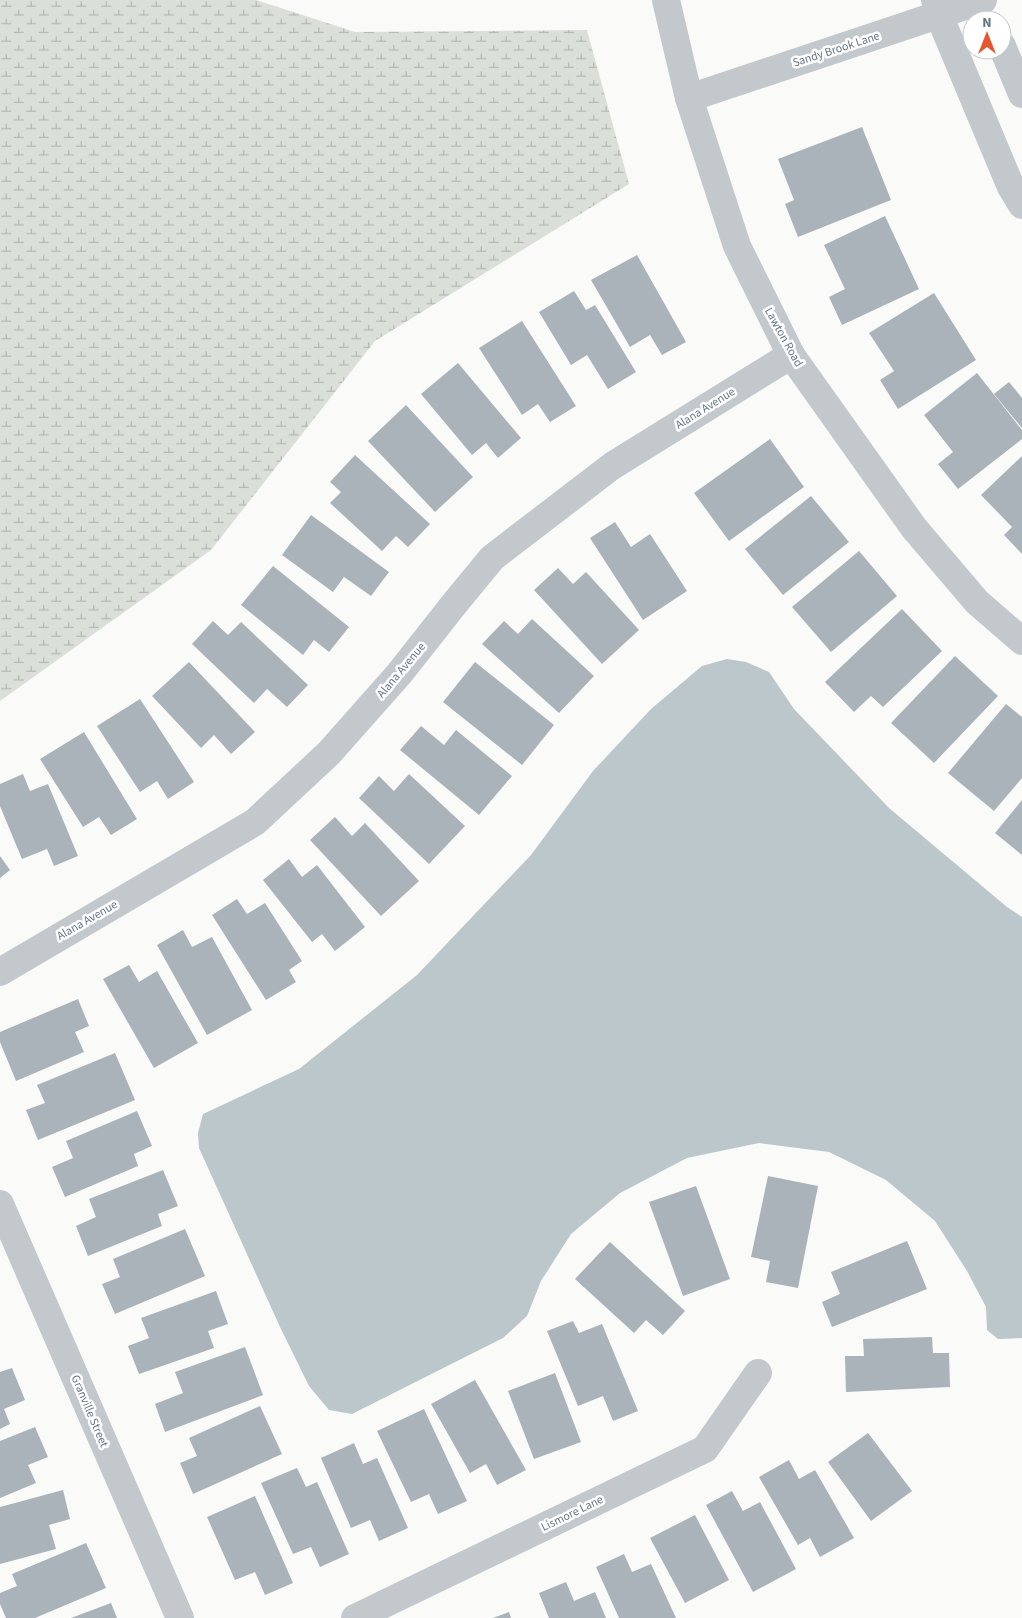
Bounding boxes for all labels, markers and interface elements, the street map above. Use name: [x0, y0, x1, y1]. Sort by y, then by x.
north arrow: [962, 10, 1012, 60]
text: N: [982, 13, 992, 33]
street label: Sandy Brook Lane: [790, 27, 882, 72]
street label: Lawton Road: [760, 304, 807, 370]
street label: Alana Avenue: [672, 383, 738, 434]
street label: Alana Avenue: [373, 639, 430, 702]
street label: Alana Avenue: [54, 896, 121, 945]
street label: Granville Street: [67, 1372, 112, 1450]
street label: Lismore Lane: [538, 1491, 606, 1536]

